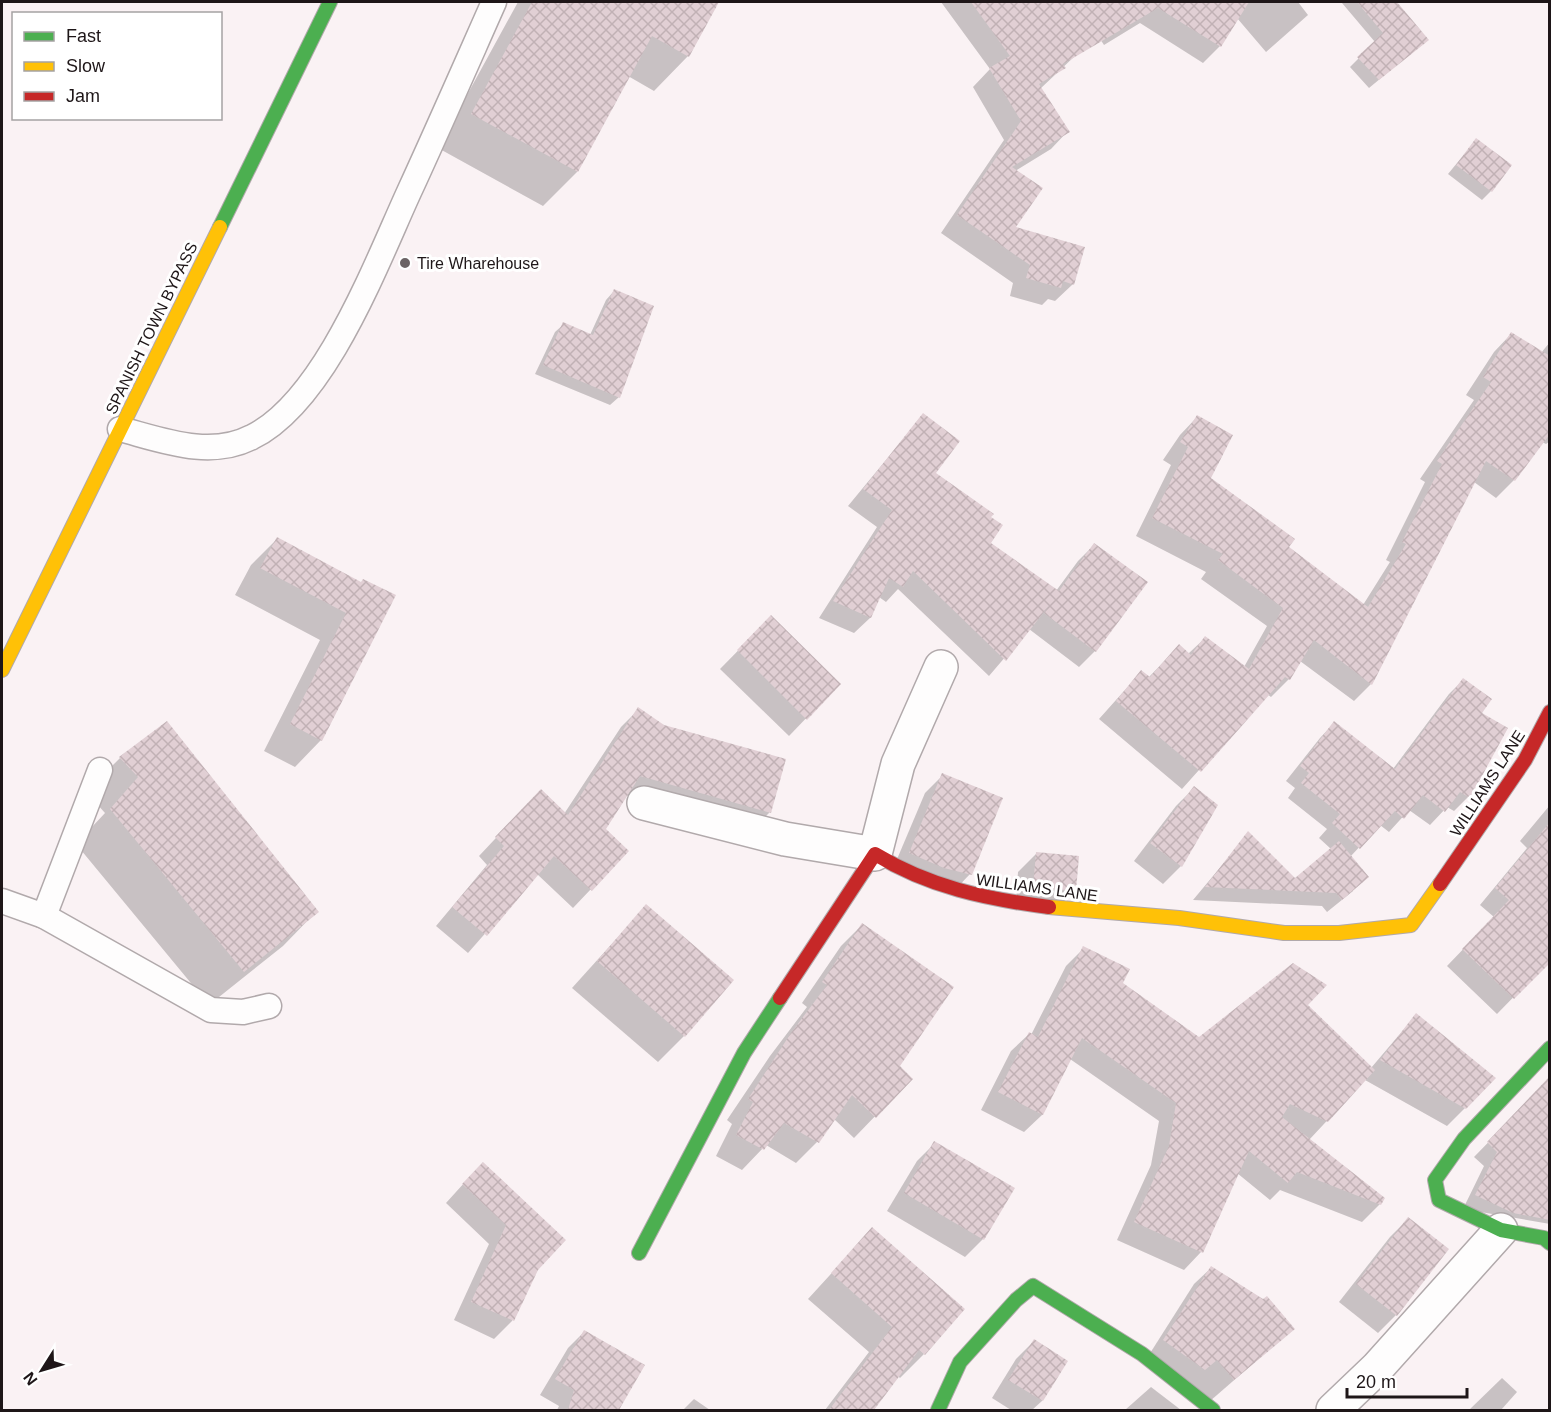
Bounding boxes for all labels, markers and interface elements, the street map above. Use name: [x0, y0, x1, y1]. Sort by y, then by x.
legend: [12, 12, 222, 120]
text: Fast: [66, 26, 101, 46]
text: Slow: [66, 56, 106, 76]
text: Jam: [66, 86, 100, 106]
street label: SPANISH TOWN BYPASS: [102, 240, 201, 417]
place label: Tire Wharehouse: [417, 255, 539, 272]
marker: Tire Wharehouse: [398, 256, 412, 270]
street label: WILLIAMS LANE: [1447, 727, 1528, 839]
street label: WILLIAMS LANE: [975, 871, 1099, 904]
north arrow: [12, 1340, 72, 1400]
scale bar: [1347, 1361, 1467, 1399]
text: N: [20, 1369, 41, 1388]
text: 20 m: [1356, 1372, 1396, 1392]

